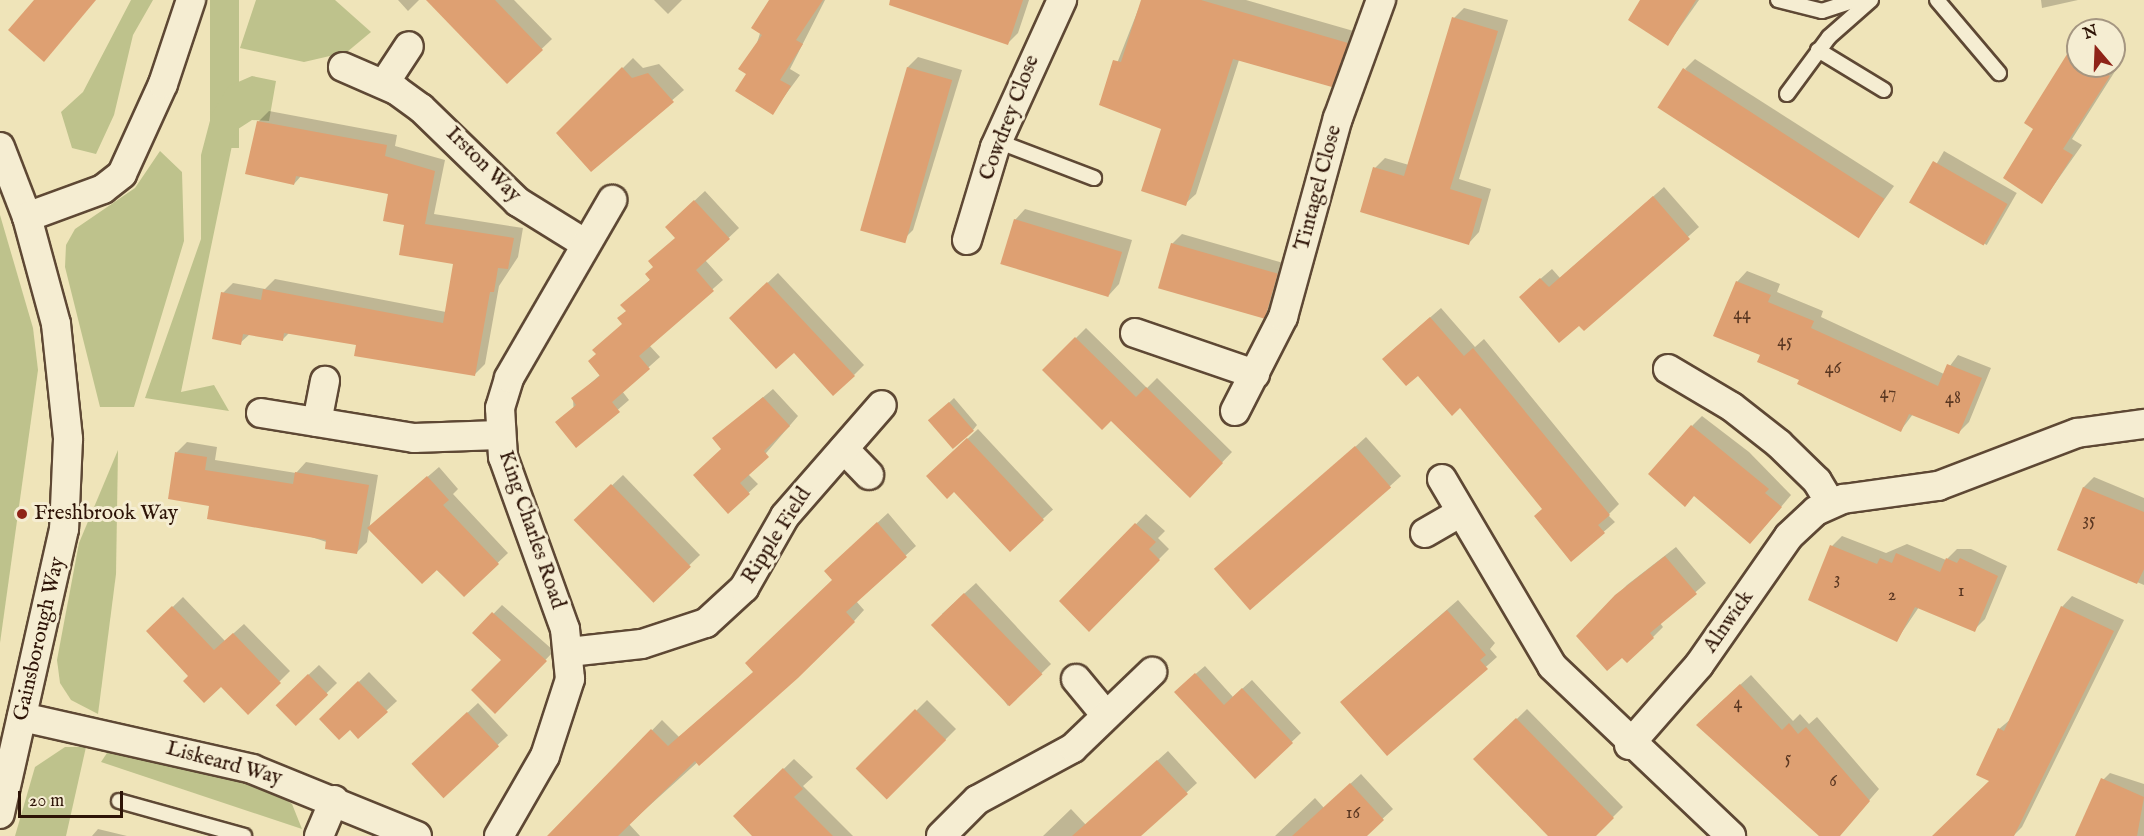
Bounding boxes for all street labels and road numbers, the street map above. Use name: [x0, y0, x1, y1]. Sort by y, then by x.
street label: Cowdrey Close: [975, 52, 1045, 184]
street label: Irston Way: [440, 122, 526, 208]
street label: Tintagel Close: [1290, 123, 1348, 253]
street label: King Charles Road: [492, 448, 570, 612]
street label: Ripple Field: [737, 483, 817, 589]
street label: Gainsborough Way: [9, 555, 71, 723]
street label: Alnwick: [1698, 586, 1760, 658]
street label: Liskeard Way: [163, 736, 285, 792]

